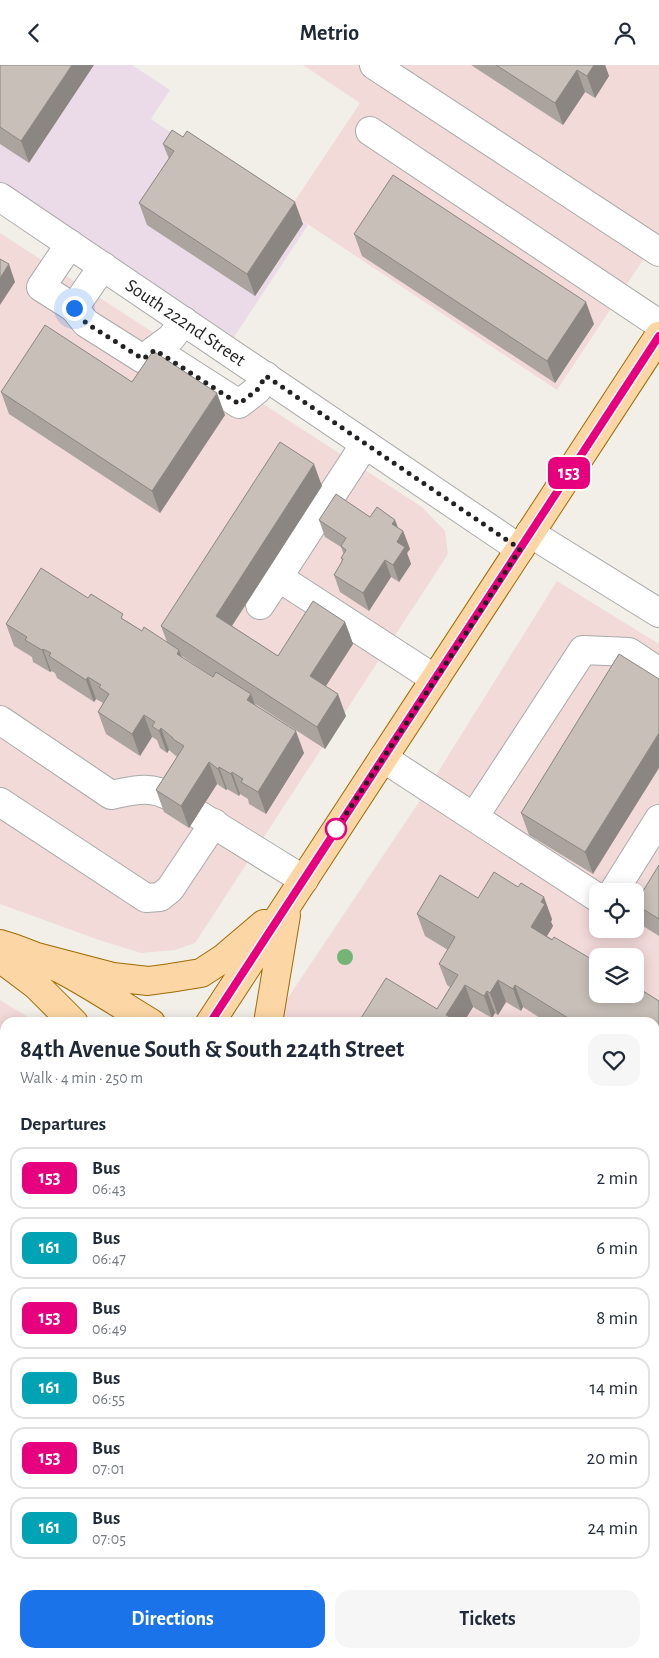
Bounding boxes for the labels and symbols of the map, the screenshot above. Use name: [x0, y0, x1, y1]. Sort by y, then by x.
street label: South 222nd Street: [122, 275, 249, 370]
your location: [62, 296, 87, 321]
line badge: 153: [540, 457, 598, 489]
unlabelled marker: [325, 818, 347, 840]

